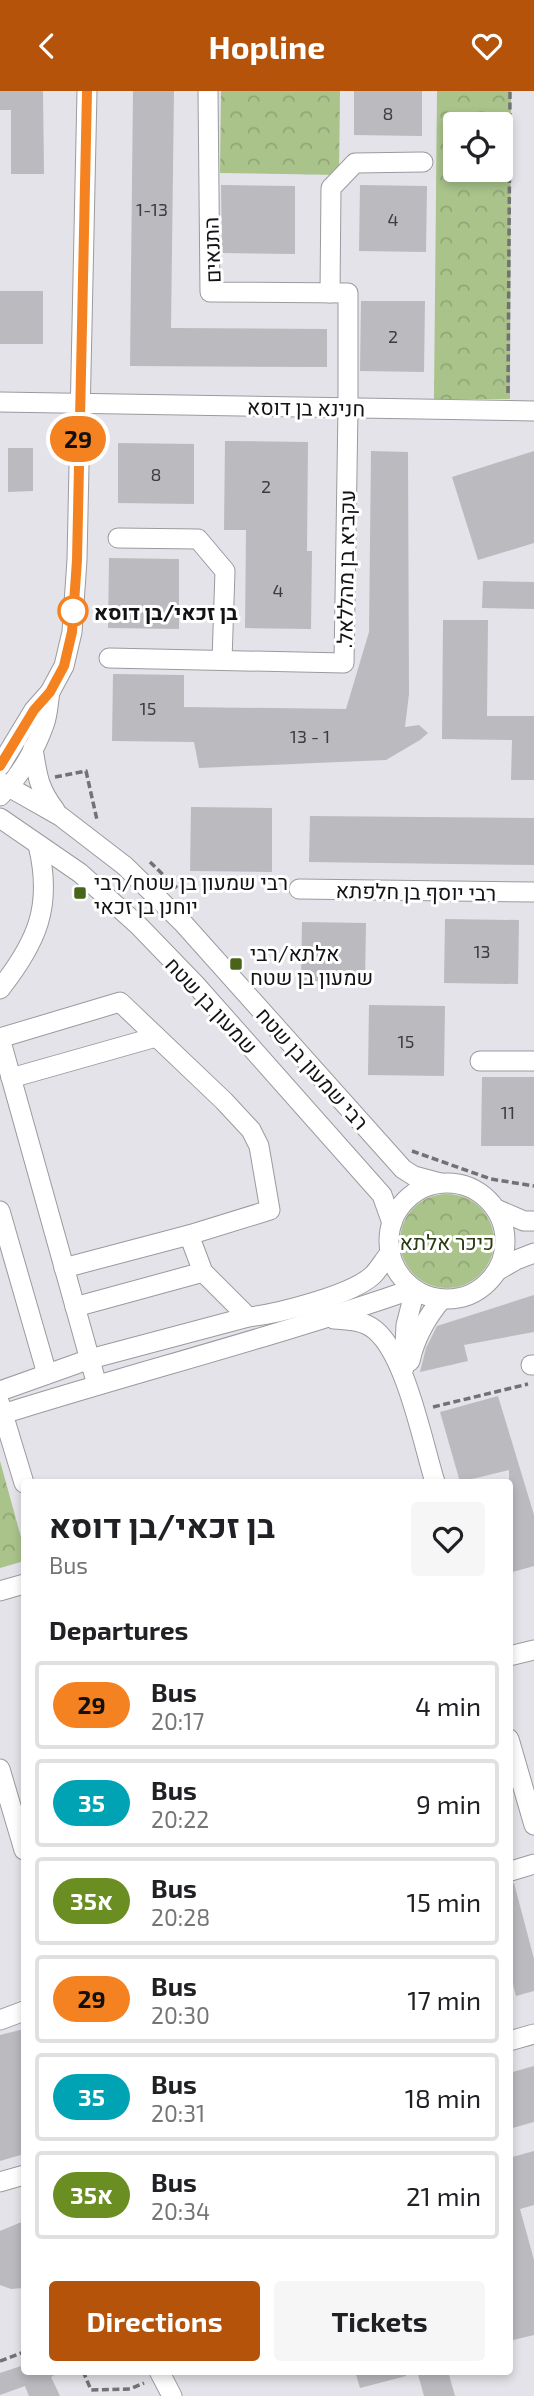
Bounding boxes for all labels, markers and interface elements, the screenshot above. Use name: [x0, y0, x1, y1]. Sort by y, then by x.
icon: back: [28, 27, 66, 65]
text: Hopline: [209, 27, 325, 65]
icon: heart: [468, 27, 506, 65]
house number: 8: [383, 102, 393, 124]
map controls: [443, 112, 513, 182]
button: locate: [443, 112, 513, 182]
house number: 1-13: [136, 198, 168, 220]
house number: 4: [387, 208, 399, 230]
street label: התנאים: [197, 216, 225, 284]
house number: 2: [388, 325, 398, 347]
street label: חנינא בן דוסא: [247, 393, 365, 421]
line badge: 29: [46, 416, 110, 462]
text: 29: [64, 424, 92, 453]
house number: 8: [151, 463, 161, 485]
house number: 2: [261, 475, 271, 497]
street label: .עקביא בן מהללאל: [331, 489, 359, 649]
house number: 4: [272, 579, 284, 601]
marker: בן זכאי/בן דוסא: [58, 596, 88, 626]
place label: בן זכאי/בן דוסא: [94, 599, 238, 624]
house number: 15: [140, 697, 156, 719]
house number: 13 - 1: [290, 725, 330, 747]
place label: רבי שמעון בן שטח/רבי יוחנן בן זכאי: [94, 869, 288, 918]
street label: רבי יוסף בן חלפתא: [336, 877, 496, 905]
marker: רבי שמעון בן שטח/רבי יוחנן בן זכאי: [72, 885, 88, 901]
place label: אלתא/רבי שמעון בן שטח: [250, 940, 373, 989]
house number: 13: [473, 940, 491, 962]
street label: שמעון בן שטח: [161, 951, 263, 1059]
marker: אלתא/רבי שמעון בן שטח: [228, 956, 244, 972]
street label: רבי שמעון בן שטח: [252, 1002, 374, 1134]
house number: 15: [398, 1030, 414, 1052]
house number: 11: [501, 1101, 515, 1123]
park label: כיכר אלתא: [400, 1229, 494, 1254]
button: heart: [411, 1502, 485, 1576]
text: בן זכאי/בן דוסא: [49, 1505, 275, 1545]
text: Bus: [49, 1551, 88, 1579]
text: Departures: [49, 1614, 188, 1645]
text: Bus: [151, 1676, 197, 1707]
text: 29: [77, 1690, 106, 1719]
text: 4 min: [415, 1690, 481, 1721]
text: 20:17: [151, 1707, 204, 1735]
text: Bus: [151, 1774, 197, 1805]
text: 35: [78, 1788, 105, 1817]
text: 9 min: [416, 1788, 481, 1819]
text: 20:22: [151, 1805, 209, 1833]
text: Bus: [151, 1872, 197, 1903]
text: 35א: [70, 1886, 113, 1915]
text: 15 min: [407, 1886, 481, 1917]
text: 20:28: [151, 1903, 210, 1931]
text: Bus: [151, 1970, 197, 2001]
text: 29: [77, 1984, 106, 2013]
text: 17 min: [407, 1984, 481, 2015]
text: 20:30: [151, 2001, 210, 2029]
text: Bus: [151, 2068, 197, 2099]
text: 35: [78, 2082, 105, 2111]
text: 18 min: [405, 2082, 481, 2113]
text: 20:31: [151, 2099, 205, 2127]
text: Bus: [151, 2166, 197, 2197]
text: 35א: [70, 2180, 113, 2209]
text: 21 min: [406, 2180, 481, 2211]
text: 20:34: [151, 2197, 210, 2225]
button: Directions: [49, 2281, 260, 2361]
button: Tickets: [274, 2281, 485, 2361]

